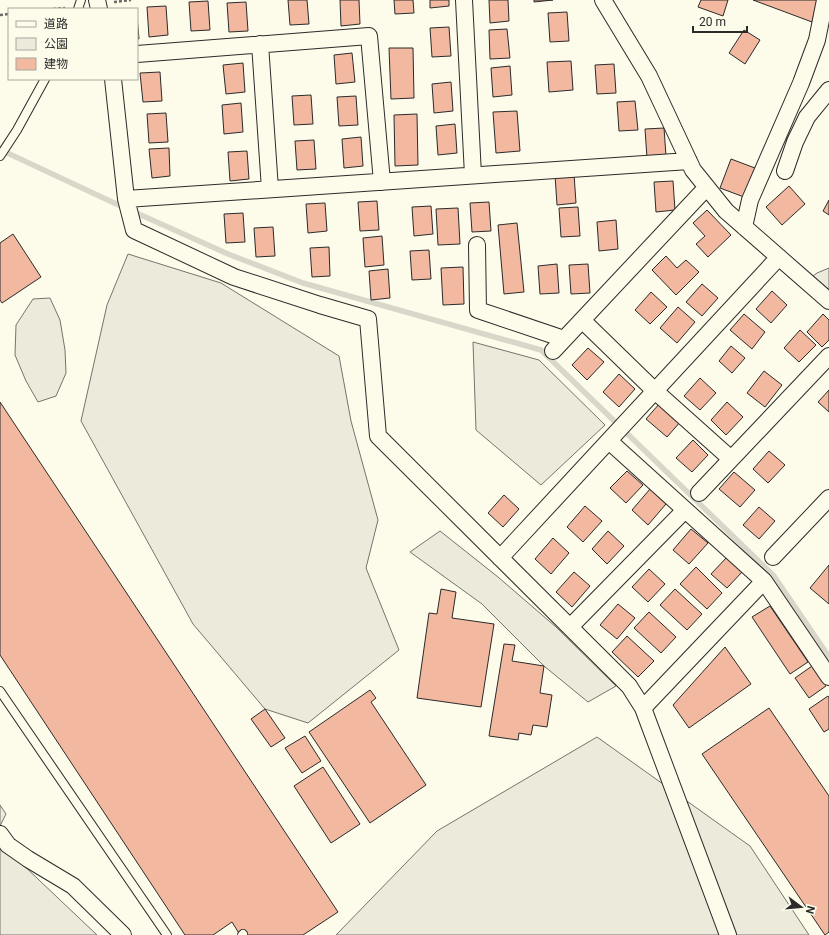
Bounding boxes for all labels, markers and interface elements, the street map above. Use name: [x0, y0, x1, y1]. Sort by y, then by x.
legend: [8, 8, 138, 80]
scale bar: [693, 8, 747, 34]
text: 20 m: [699, 15, 726, 29]
text: 道路: [44, 17, 68, 31]
text: 公園: [44, 37, 68, 51]
text: 建物: [44, 57, 68, 71]
north arrow: [781, 887, 821, 927]
text: N: [803, 904, 817, 915]

